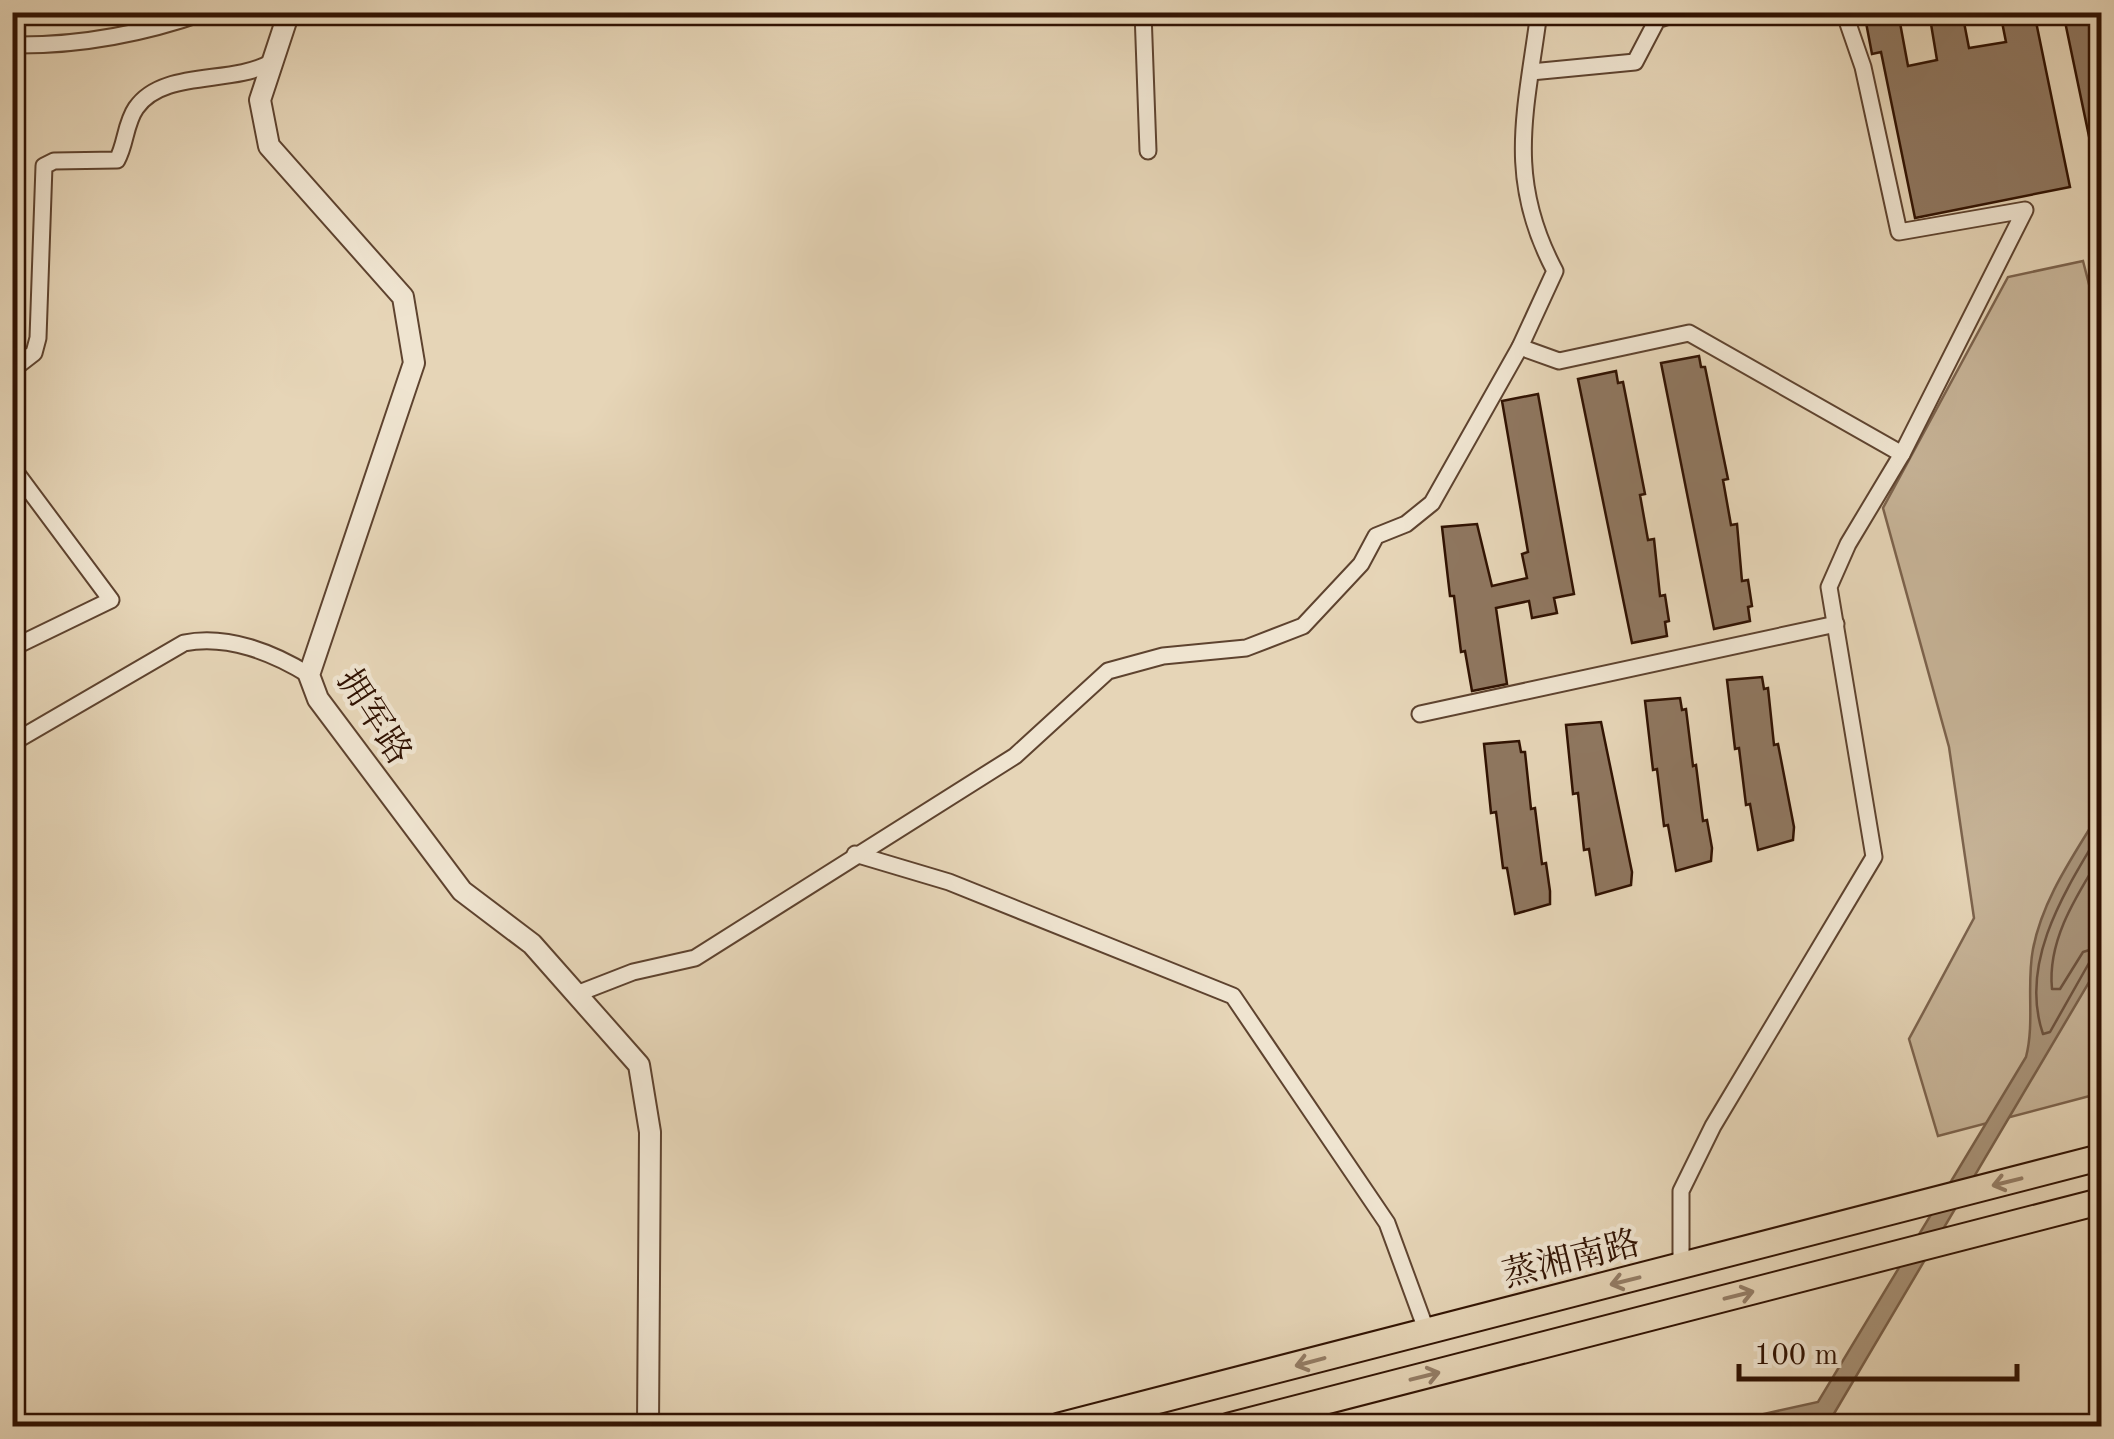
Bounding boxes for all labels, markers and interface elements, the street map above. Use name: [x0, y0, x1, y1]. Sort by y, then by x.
street label: 拥军路: [330, 662, 419, 771]
one-way arrow: [1992, 1173, 2023, 1192]
street label: 蒸湘南路: [1499, 1224, 1644, 1294]
one-way arrow: [1610, 1272, 1641, 1291]
one-way arrow: [1723, 1284, 1755, 1303]
scale bar: [1739, 1319, 2016, 1381]
text: 100 m: [1754, 1341, 1838, 1371]
one-way arrow: [1295, 1354, 1327, 1372]
one-way arrow: [1409, 1365, 1440, 1384]

